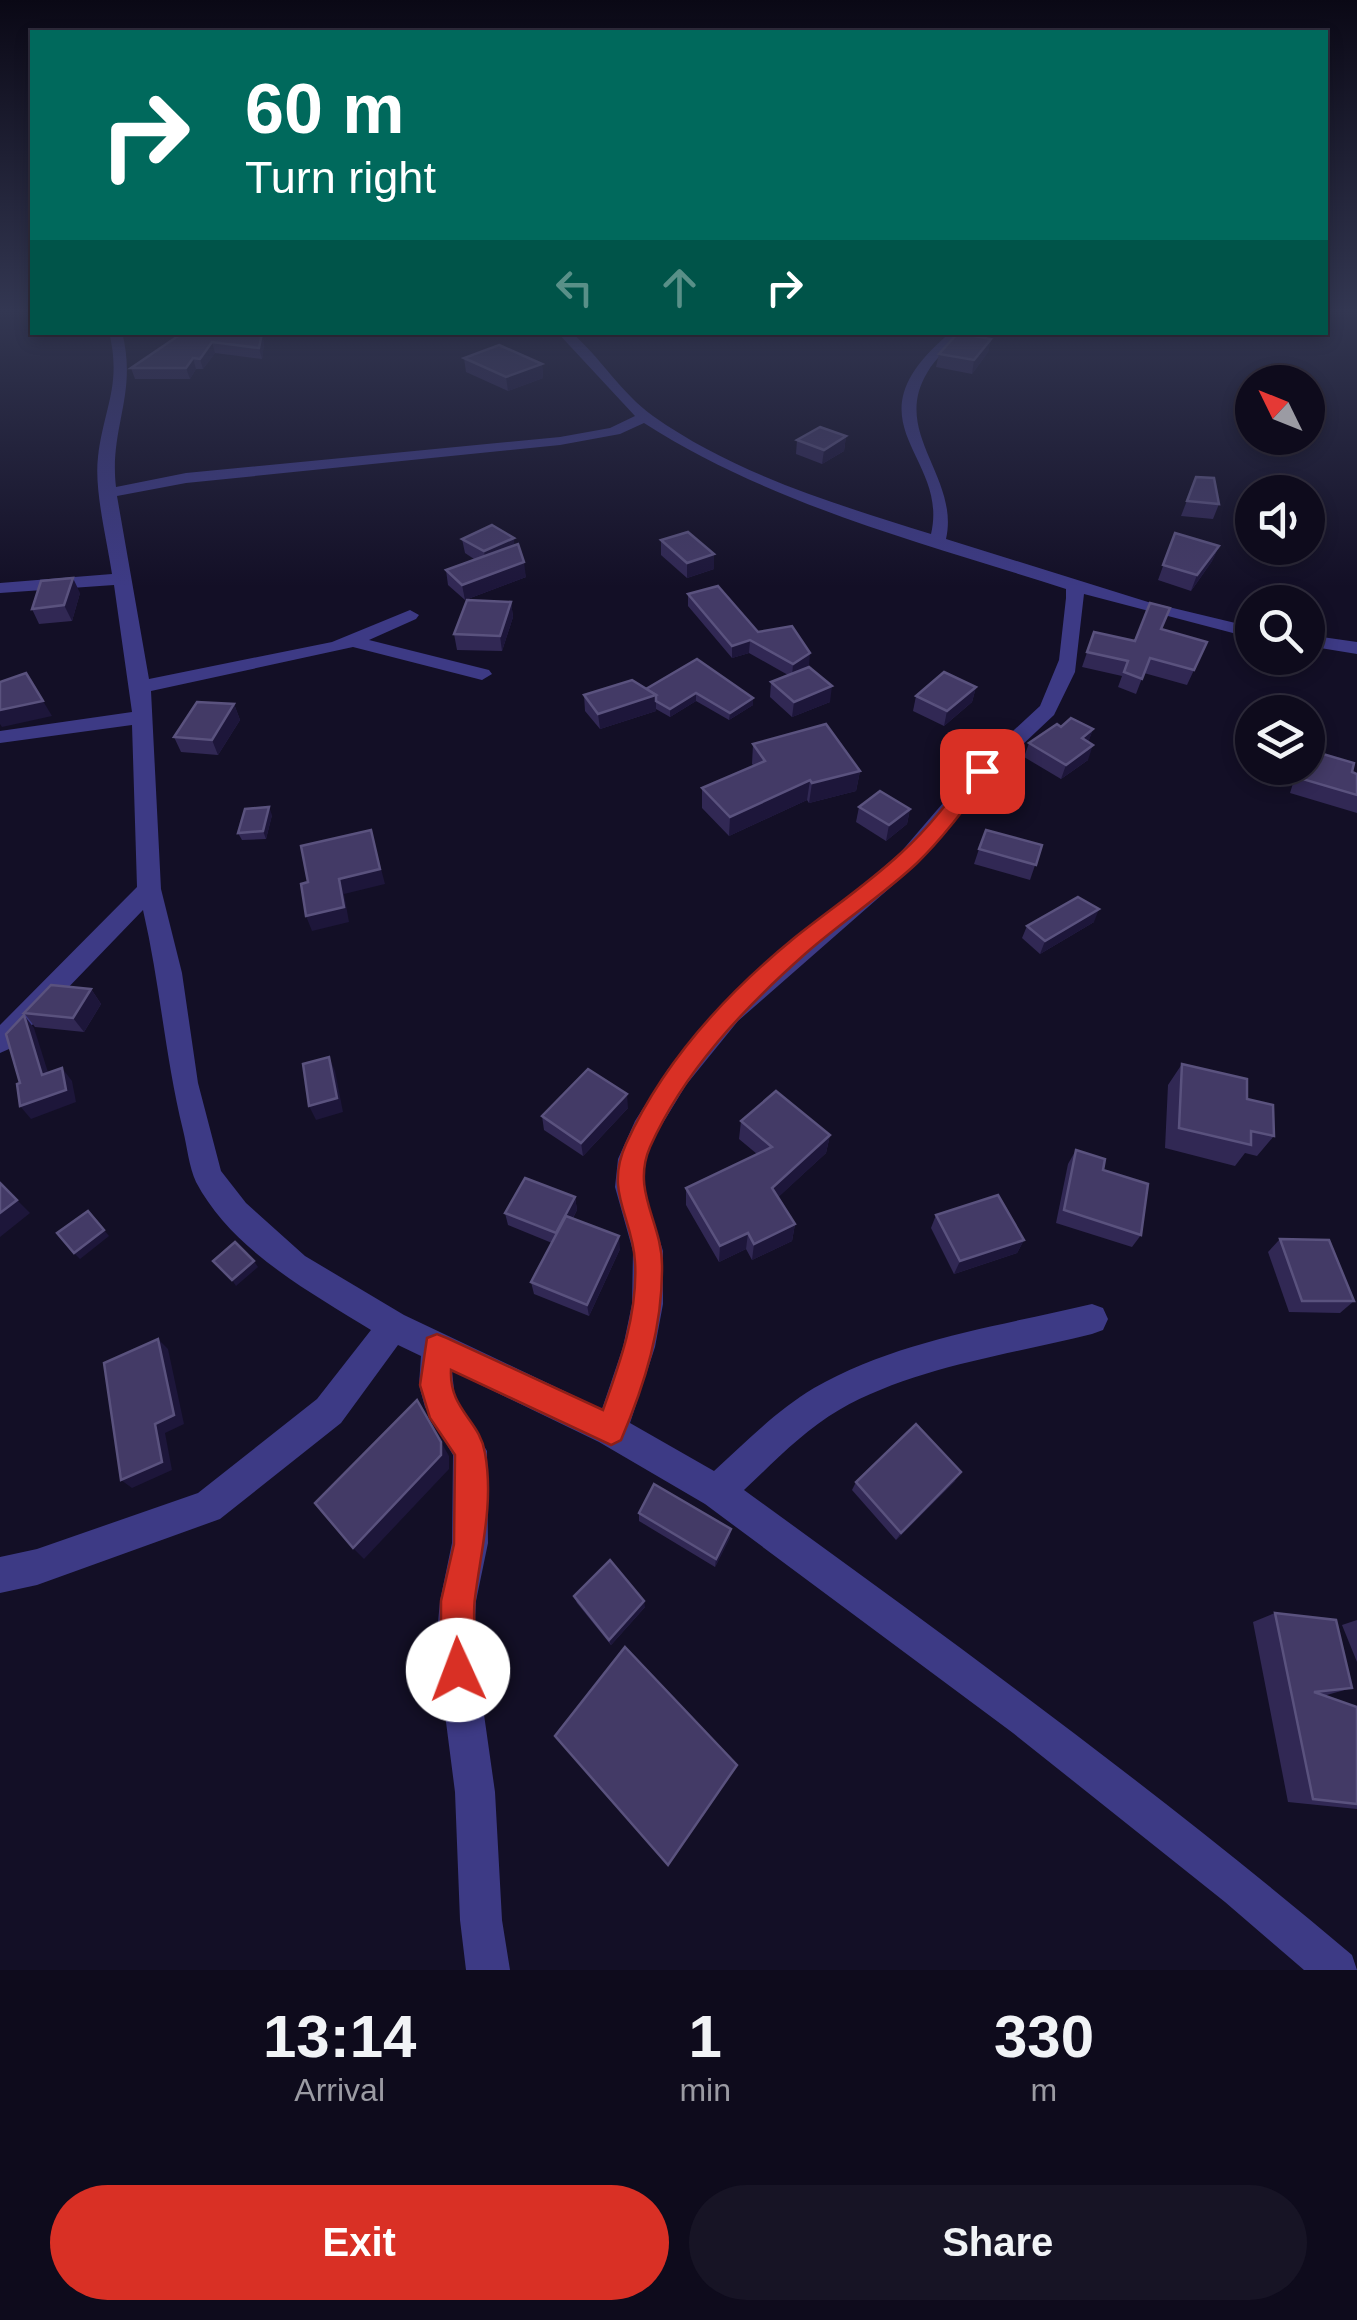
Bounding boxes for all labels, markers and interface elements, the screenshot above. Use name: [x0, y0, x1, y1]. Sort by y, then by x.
icon: right: [80, 70, 210, 200]
text: 60 m: [245, 70, 405, 148]
text: Turn right: [245, 152, 436, 203]
icon: left: [547, 260, 602, 315]
icon: ahead: [652, 260, 707, 315]
icon: right: [757, 260, 812, 315]
north arrow: [1235, 365, 1325, 455]
map controls: [1235, 365, 1325, 785]
button: sound: [1235, 475, 1325, 565]
button: search: [1235, 585, 1325, 675]
button: layers: [1235, 695, 1325, 785]
pin: [940, 729, 1025, 814]
icon: arrive: [955, 744, 1010, 799]
position arrow: [406, 1618, 510, 1722]
text: 13:14: [263, 2003, 416, 2070]
text: 1: [688, 2003, 722, 2070]
text: 330: [994, 2003, 1094, 2070]
text: Arrival: [294, 2072, 385, 2108]
text: min: [679, 2072, 731, 2108]
text: m: [1031, 2072, 1057, 2108]
button: Exit: [50, 2185, 669, 2300]
button: Share: [689, 2185, 1307, 2300]

